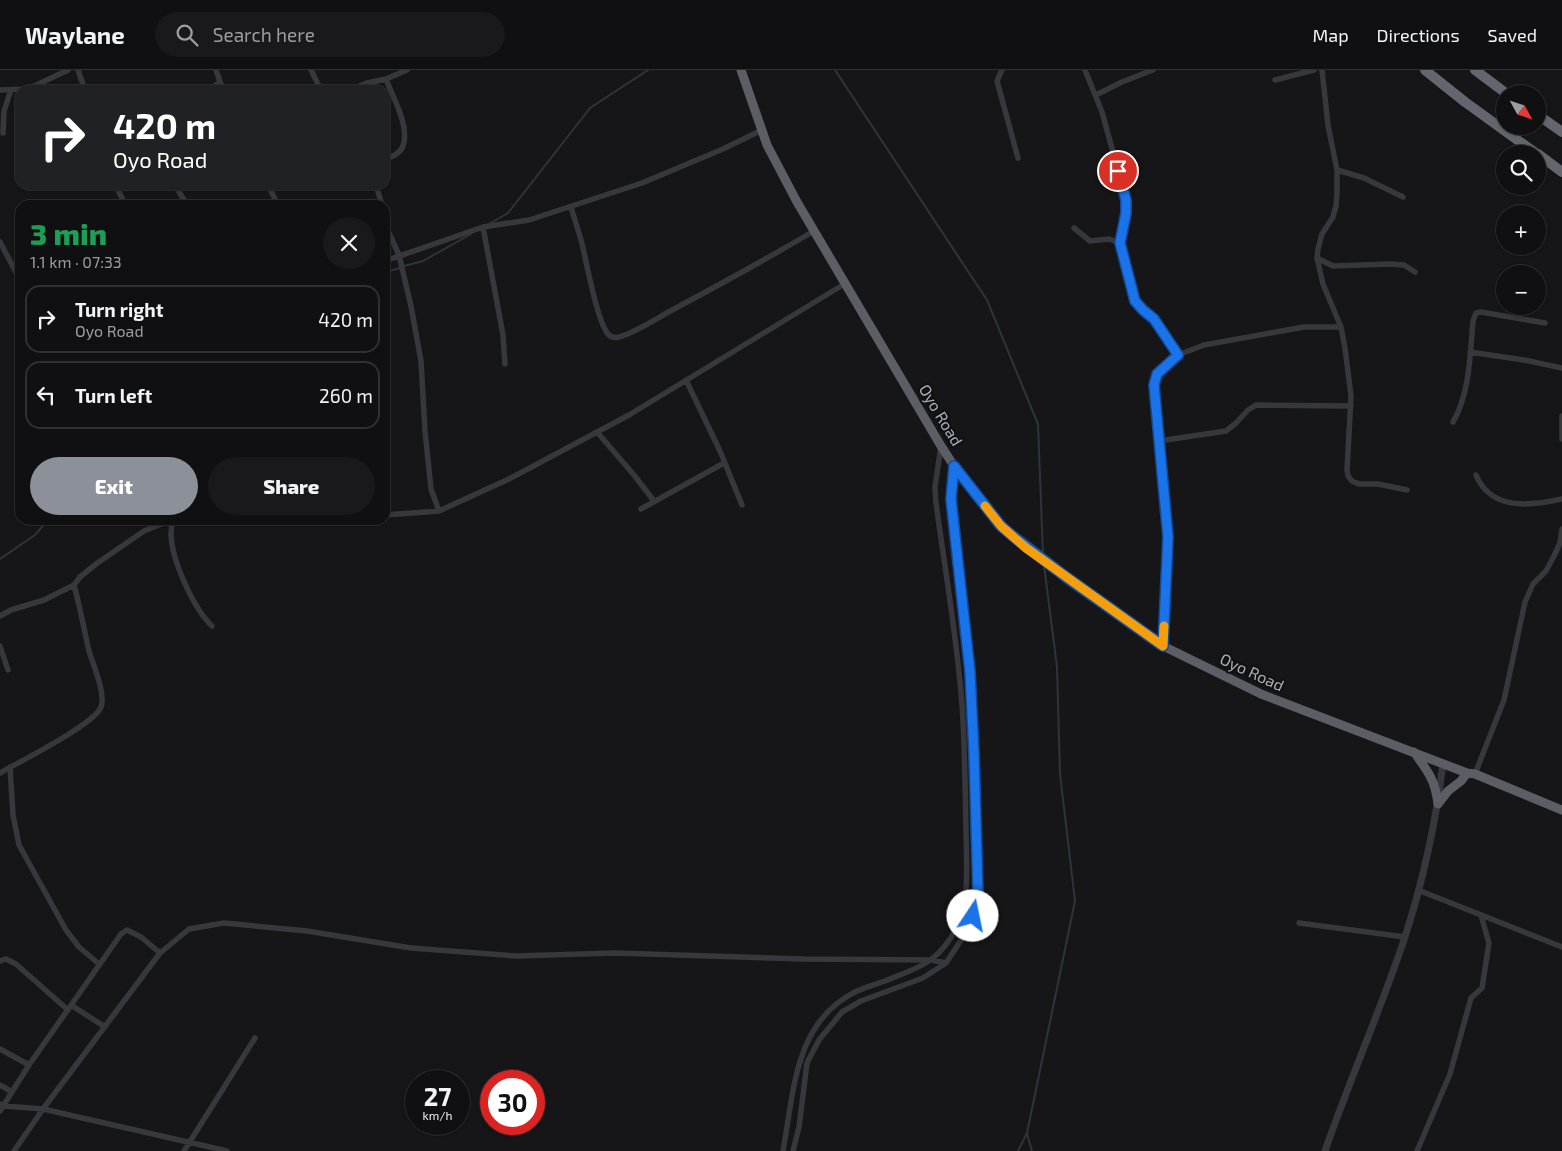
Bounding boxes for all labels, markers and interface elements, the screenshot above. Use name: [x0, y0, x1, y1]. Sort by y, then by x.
search box: [155, 12, 505, 57]
text: Waylane: [25, 20, 125, 49]
icon: search: [173, 21, 201, 49]
text: Search here: [213, 23, 315, 46]
text: Map: [1312, 24, 1349, 46]
text: Directions: [1377, 24, 1460, 46]
text: Saved: [1488, 24, 1537, 46]
north arrow: [1496, 85, 1546, 135]
map controls: [1496, 85, 1546, 315]
text: 420 m: [113, 104, 216, 146]
icon: right: [30, 105, 95, 170]
button: search: [1496, 145, 1546, 195]
text: Oyo Road: [113, 146, 207, 172]
pin: [1097, 150, 1139, 192]
icon: arrive: [1104, 157, 1132, 185]
button: +: [1496, 205, 1546, 255]
text: 3 min: [30, 215, 107, 251]
button: close: [323, 217, 375, 269]
text: 1.1 km · 07:33: [30, 252, 122, 271]
button: −: [1496, 265, 1546, 315]
text: Turn right: [75, 298, 163, 321]
icon: right: [32, 305, 60, 333]
text: 420 m: [318, 308, 373, 331]
text: Oyo Road: [75, 321, 144, 340]
street label: Oyo Road: [916, 380, 967, 449]
icon: left: [32, 381, 60, 409]
text: Turn left: [75, 384, 152, 407]
text: 260 m: [319, 384, 373, 407]
button: Exit: [30, 457, 198, 515]
button: Share: [208, 457, 375, 515]
street label: Oyo Road: [1217, 648, 1287, 695]
position arrow: [946, 889, 998, 941]
speed limit sign: 30: [480, 1070, 545, 1135]
text: 27: [424, 1081, 451, 1111]
text: km/h: [423, 1108, 452, 1122]

